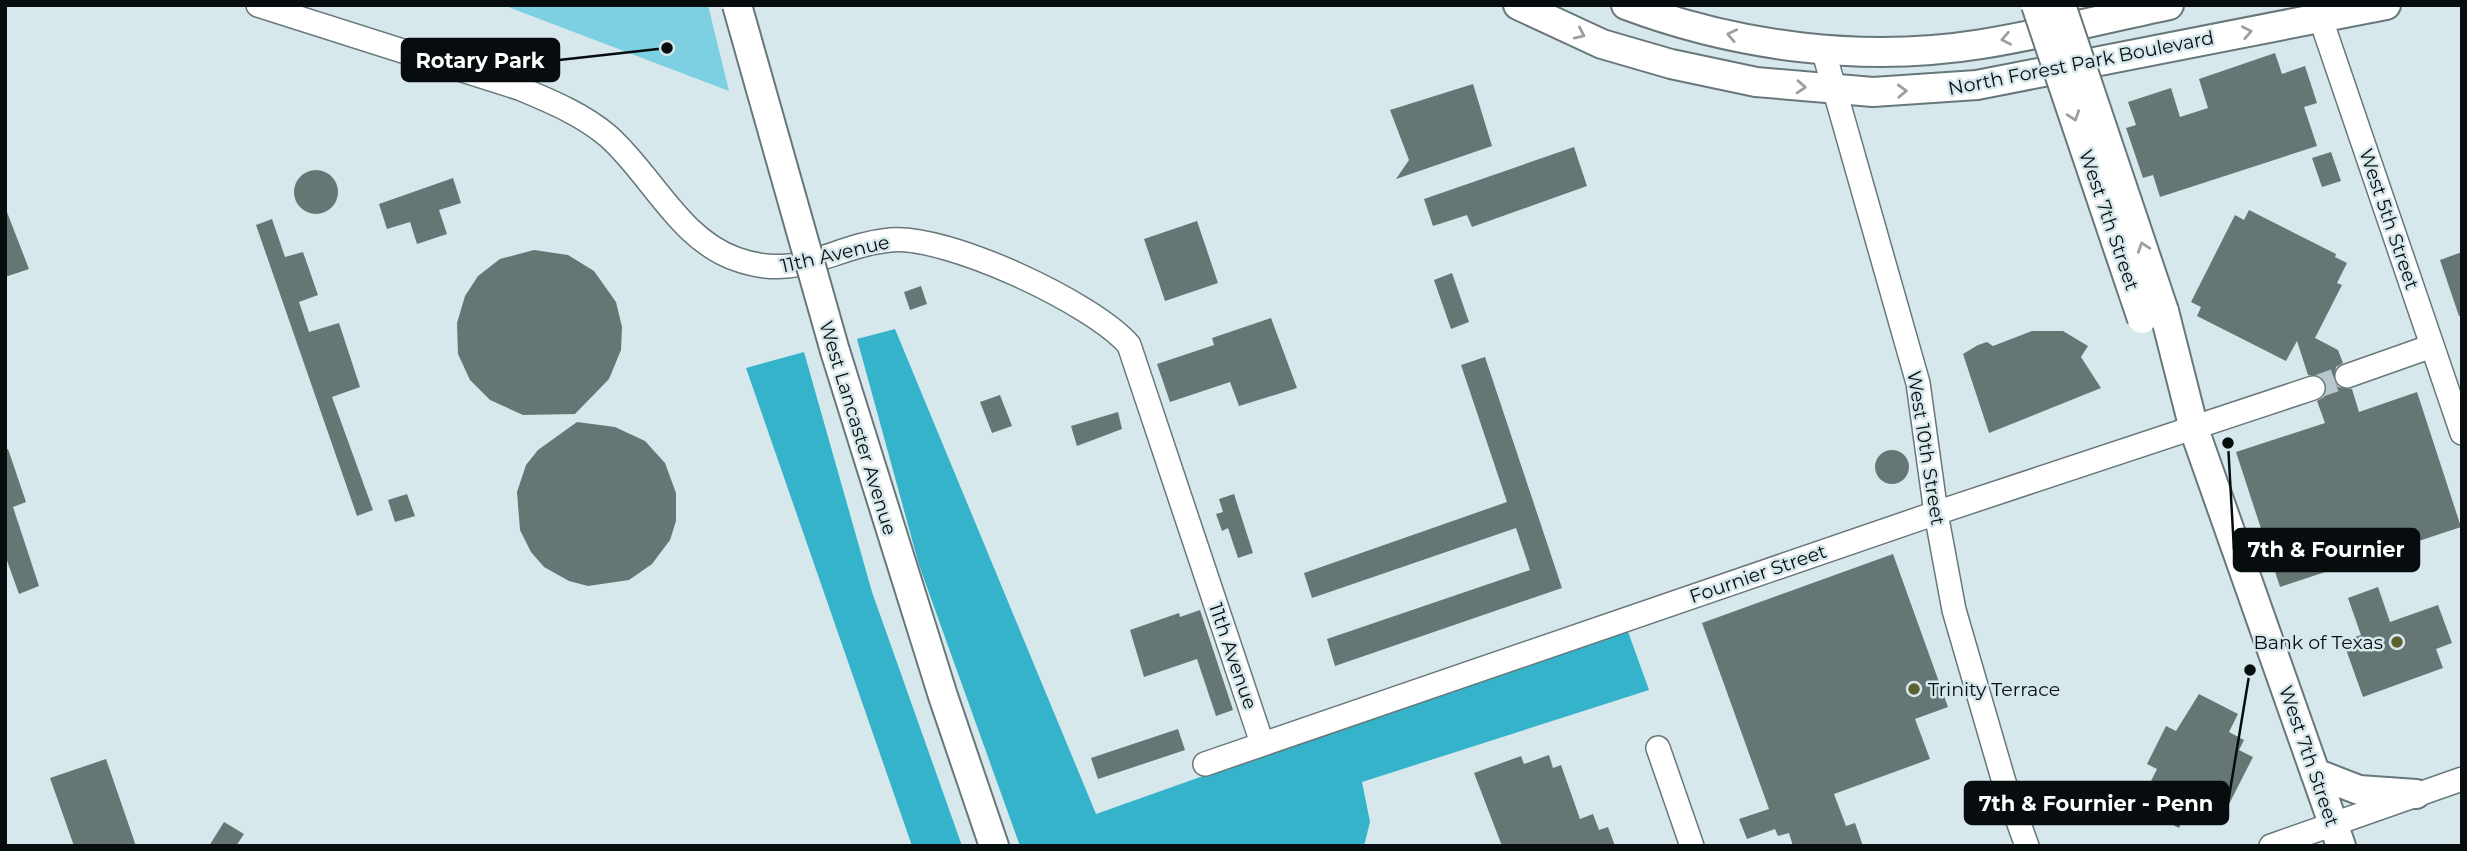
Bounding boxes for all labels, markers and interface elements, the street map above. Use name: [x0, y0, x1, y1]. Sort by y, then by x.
one-way arrow: [2241, 25, 2253, 40]
one-way arrow: [1573, 26, 1585, 40]
street label: North Forest Park Boulevard: [1946, 26, 2216, 100]
one-way arrow: [1726, 28, 1738, 43]
one-way arrow: [2000, 31, 2012, 46]
callout: Rotary Park: [402, 39, 559, 81]
text: Rotary Park: [415, 48, 545, 73]
one-way arrow: [1795, 79, 1806, 94]
one-way arrow: [1898, 83, 1908, 99]
one-way arrow: [2066, 110, 2080, 122]
street label: West 5th Street: [2354, 146, 2424, 293]
street label: West 7th Street: [2074, 147, 2144, 294]
street label: 11th Avenue: [778, 230, 892, 278]
one-way arrow: [2136, 241, 2151, 253]
street label: West Lancaster Avenue: [814, 318, 902, 538]
street label: West 10th Street: [1902, 369, 1950, 527]
callout: 7th & Fournier: [2234, 529, 2419, 571]
text: 7th & Fournier: [2247, 537, 2405, 562]
street label: Fournier Street: [1686, 540, 1830, 608]
street label: 11th Avenue: [1204, 600, 1262, 712]
place label: Bank of Texas: [2253, 631, 2383, 654]
marker: Bank of Texas: [2389, 634, 2405, 650]
place label: Trinity Terrace: [1928, 678, 2060, 701]
marker: Trinity Terrace: [1906, 681, 1922, 697]
street label: West 7th Street: [2274, 683, 2344, 830]
callout: 7th & Fournier - Penn: [1965, 782, 2228, 824]
text: 7th & Fournier - Penn: [1979, 791, 2213, 816]

